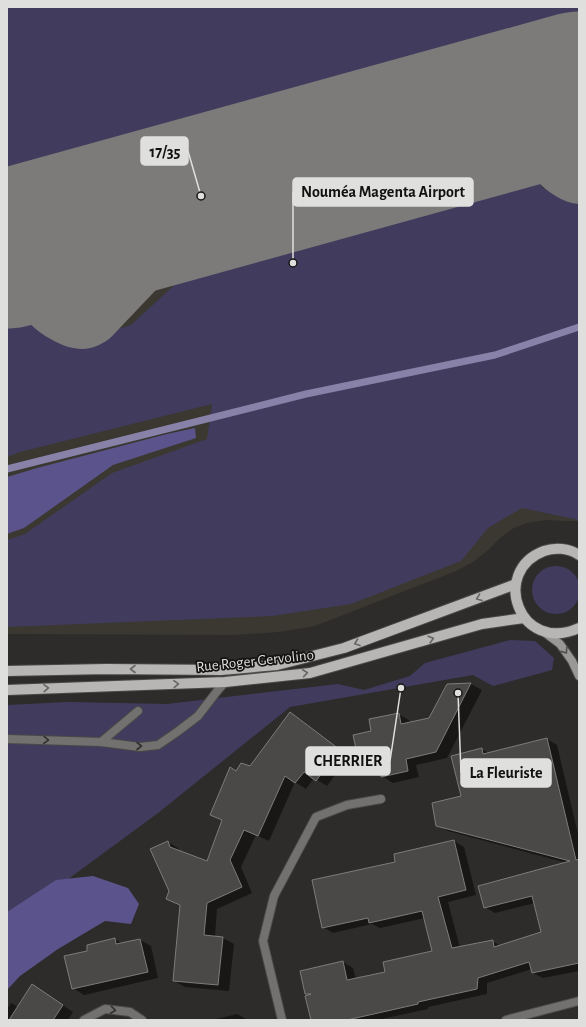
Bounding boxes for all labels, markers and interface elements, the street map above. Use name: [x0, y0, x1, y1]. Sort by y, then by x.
callout: 17/35: [141, 137, 188, 165]
text: 17/35: [149, 144, 181, 160]
callout: Nouméa Magenta Airport: [293, 178, 473, 206]
text: Nouméa Magenta Airport: [301, 184, 465, 200]
one-way arrow: [476, 593, 483, 601]
one-way arrow: [427, 635, 434, 643]
one-way arrow: [354, 638, 361, 647]
street label: Rue Roger Gervolino: [195, 647, 315, 675]
one-way arrow: [560, 647, 568, 654]
one-way arrow: [130, 665, 136, 674]
one-way arrow: [302, 669, 308, 678]
one-way arrow: [173, 680, 179, 688]
one-way arrow: [43, 684, 49, 693]
one-way arrow: [43, 736, 49, 744]
one-way arrow: [137, 742, 143, 750]
callout: CHERRIER: [306, 747, 390, 775]
text: CHERRIER: [314, 753, 383, 769]
callout: La Fleuriste: [461, 759, 551, 787]
text: La Fleuriste: [469, 765, 543, 781]
one-way arrow: [110, 1005, 116, 1014]

